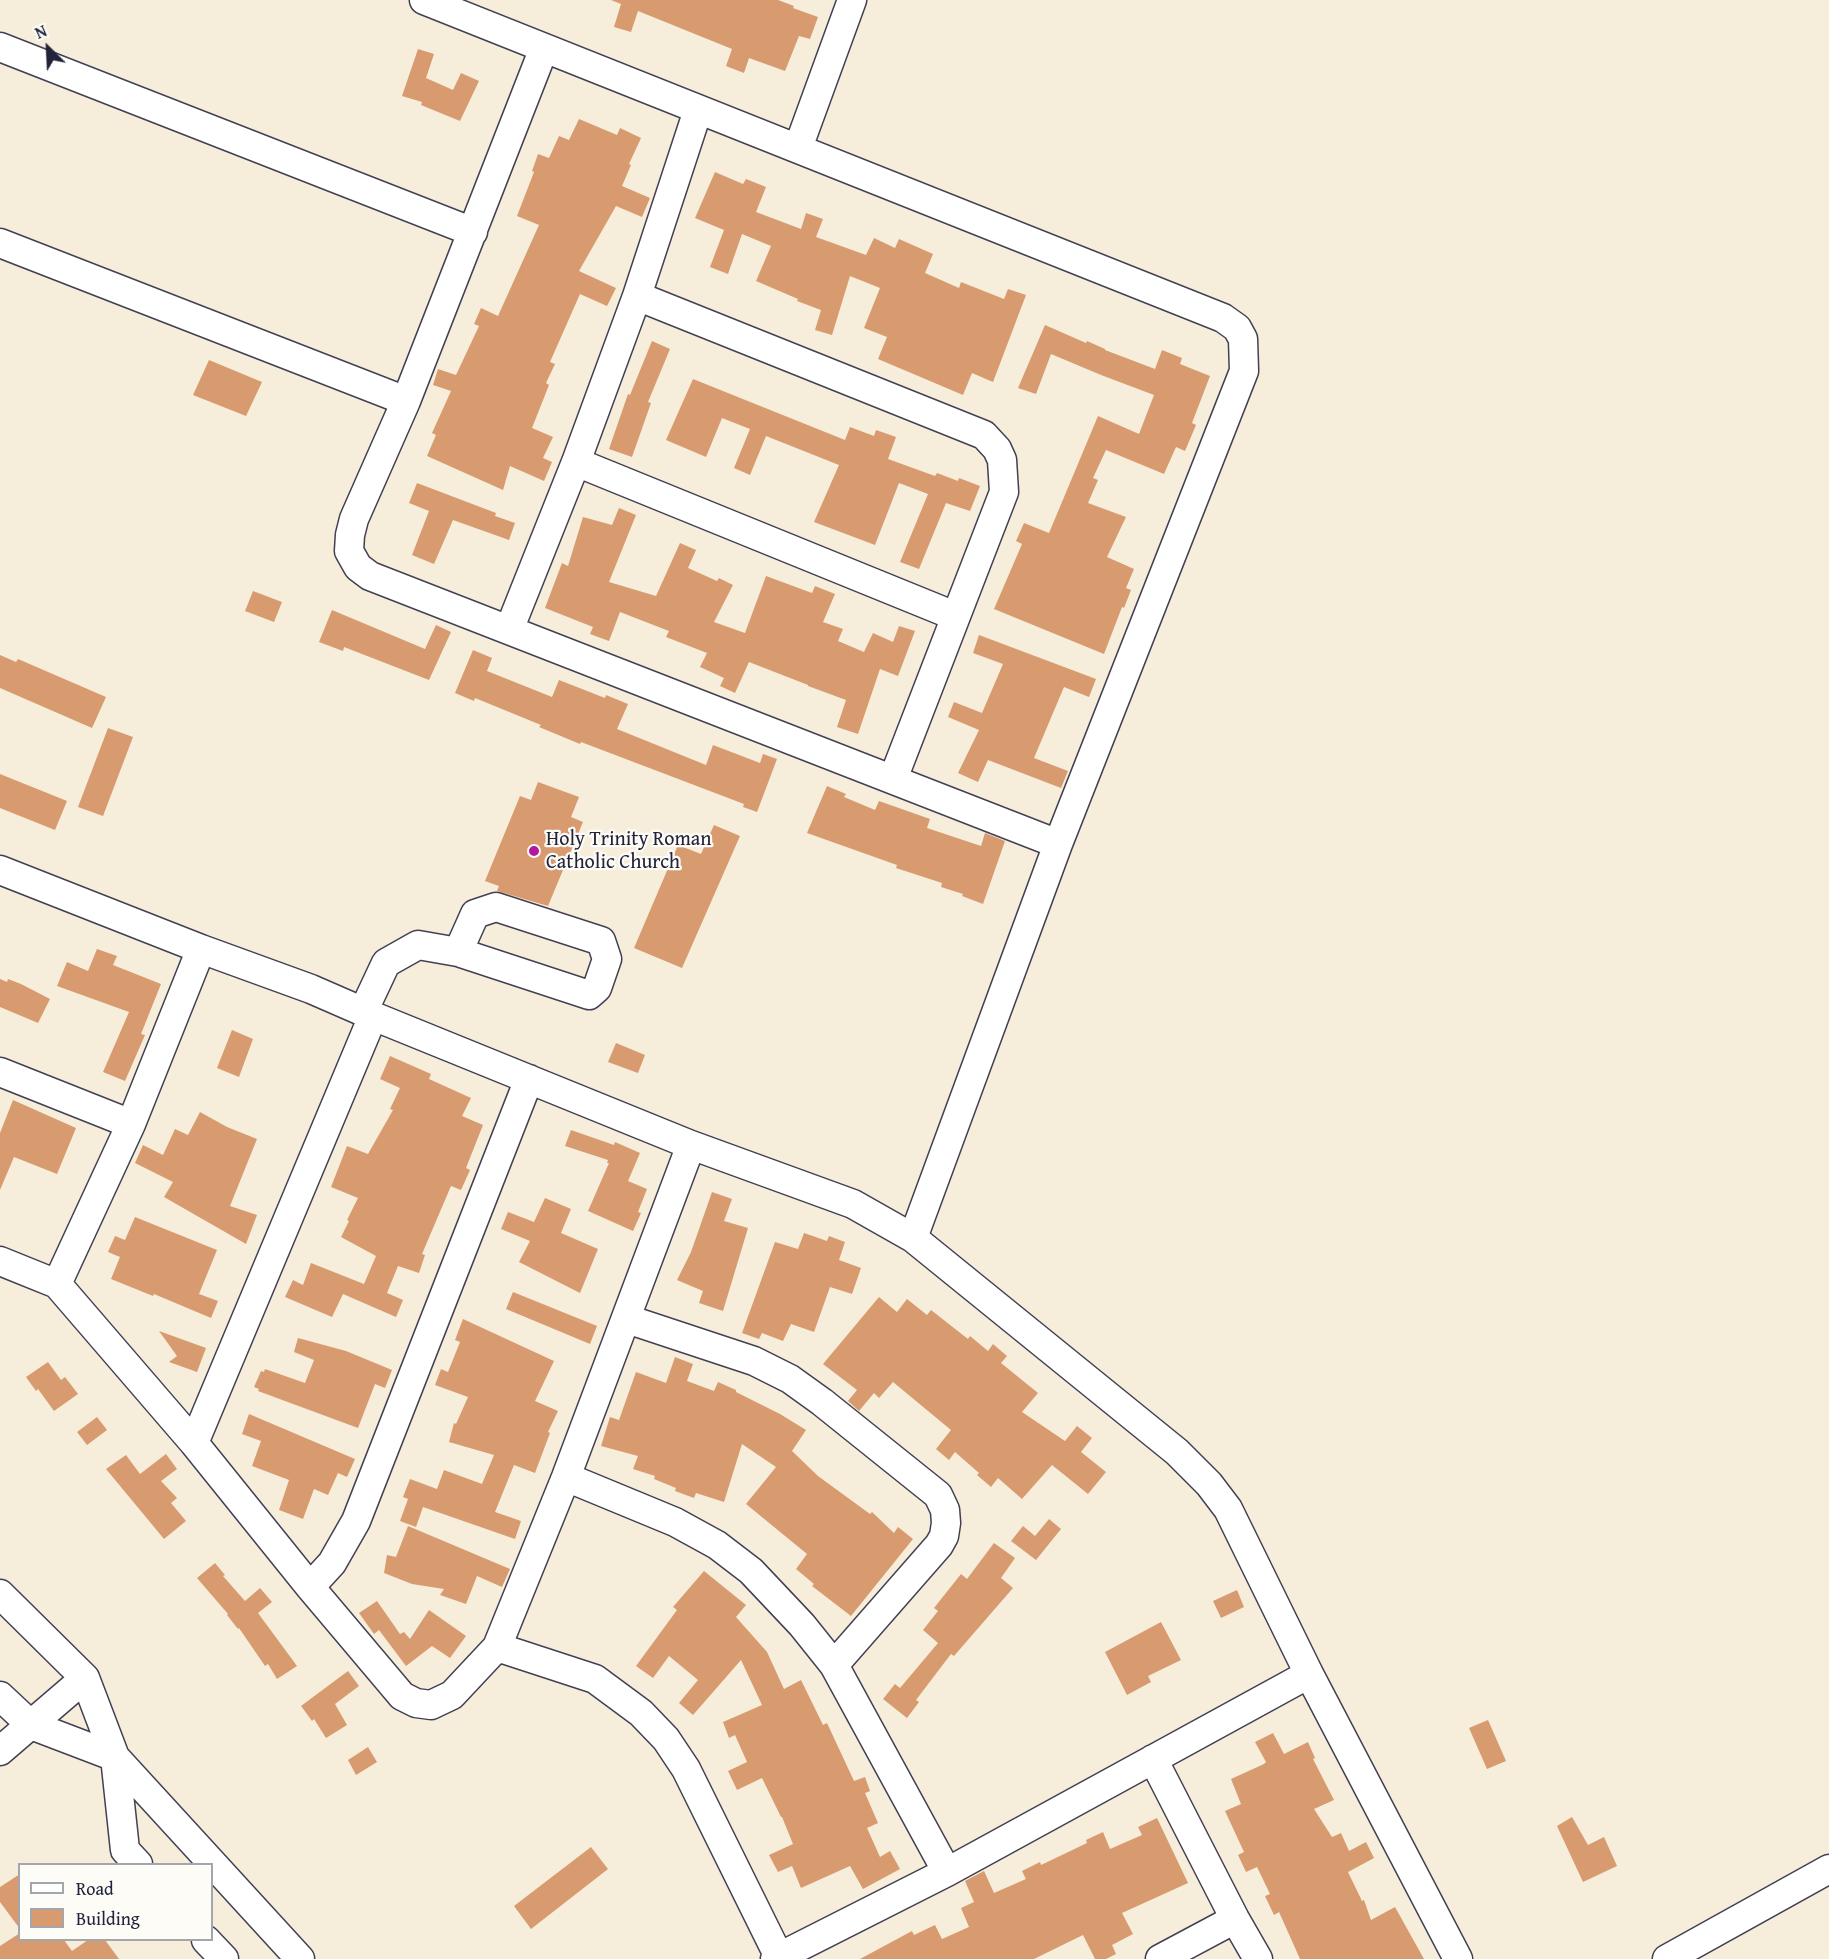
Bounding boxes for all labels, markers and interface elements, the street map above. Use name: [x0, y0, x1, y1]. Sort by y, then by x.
north arrow: [18, 18, 78, 78]
text: N: [31, 18, 50, 45]
place label: Holy Trinity Roman Catholic Church: [546, 828, 712, 875]
marker: Holy Trinity Roman Catholic Church: [527, 844, 541, 858]
legend: [18, 1863, 213, 1941]
text: Road: [76, 1875, 114, 1902]
text: Building: [76, 1905, 140, 1932]

